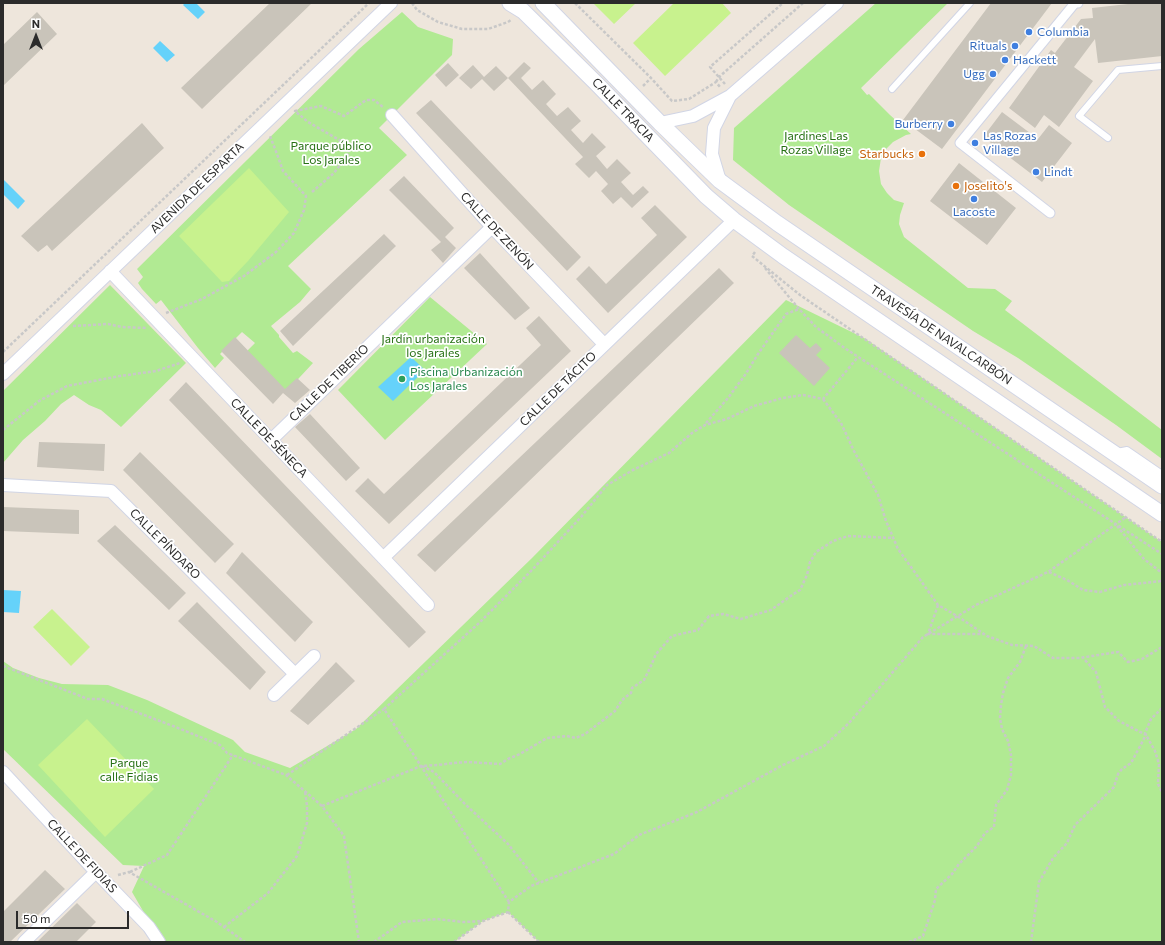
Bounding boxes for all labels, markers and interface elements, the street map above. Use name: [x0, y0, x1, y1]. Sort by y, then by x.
north arrow: [16, 16, 56, 56]
text: N: [32, 17, 40, 30]
place label: Columbia: [1037, 25, 1089, 39]
marker: Columbia: [1024, 27, 1034, 37]
place label: Rituals: [969, 39, 1007, 53]
marker: Rituals: [1010, 41, 1020, 51]
place label: Hackett: [1013, 53, 1057, 67]
marker: Hackett: [1000, 55, 1010, 65]
place label: Ugg: [963, 67, 985, 81]
marker: Ugg: [988, 69, 998, 79]
street label: CALLE TRACIA: [589, 75, 657, 145]
place label: Burberry: [895, 117, 943, 131]
marker: Burberry: [946, 119, 956, 129]
park label: Jardines Las Rozas Village: [780, 129, 852, 157]
place label: Las Rozas Village: [983, 129, 1036, 157]
marker: Las Rozas Village: [970, 138, 980, 148]
park label: Parque público Los Jarales: [291, 139, 371, 167]
street label: AVENIDA DE ESPARTA: [147, 140, 247, 236]
place label: Starbucks: [859, 147, 914, 161]
marker: Starbucks: [917, 149, 927, 159]
place label: Lindt: [1044, 165, 1073, 179]
marker: Lindt: [1031, 167, 1041, 177]
place label: Joselito's: [964, 179, 1012, 193]
marker: Joselito's: [951, 181, 961, 191]
street label: CALLE DE ZENÓN: [457, 189, 537, 273]
marker: Lacoste: [969, 194, 979, 204]
place label: Lacoste: [953, 205, 995, 219]
street label: TRAVESÍA DE NAVALCARBÓN: [867, 282, 1015, 388]
park label: Jardín urbanización los Jarales: [381, 332, 485, 360]
street label: CALLE DE TIBERIO: [286, 341, 372, 425]
street label: CALLE DE TÁCITO: [517, 349, 599, 429]
place label: Piscina Urbanización Los Jarales: [410, 365, 523, 393]
marker: Piscina Urbanización Los Jarales: [397, 374, 407, 384]
street label: CALLE DE SÉNECA: [227, 395, 311, 481]
street label: CALLE PÍNDARO: [127, 506, 203, 582]
park label: Parque calle Fidias: [100, 756, 158, 784]
street label: CALLE DE FIDIAS: [44, 816, 120, 896]
scale bar: [18, 903, 131, 929]
text: 50 m: [23, 911, 51, 925]

